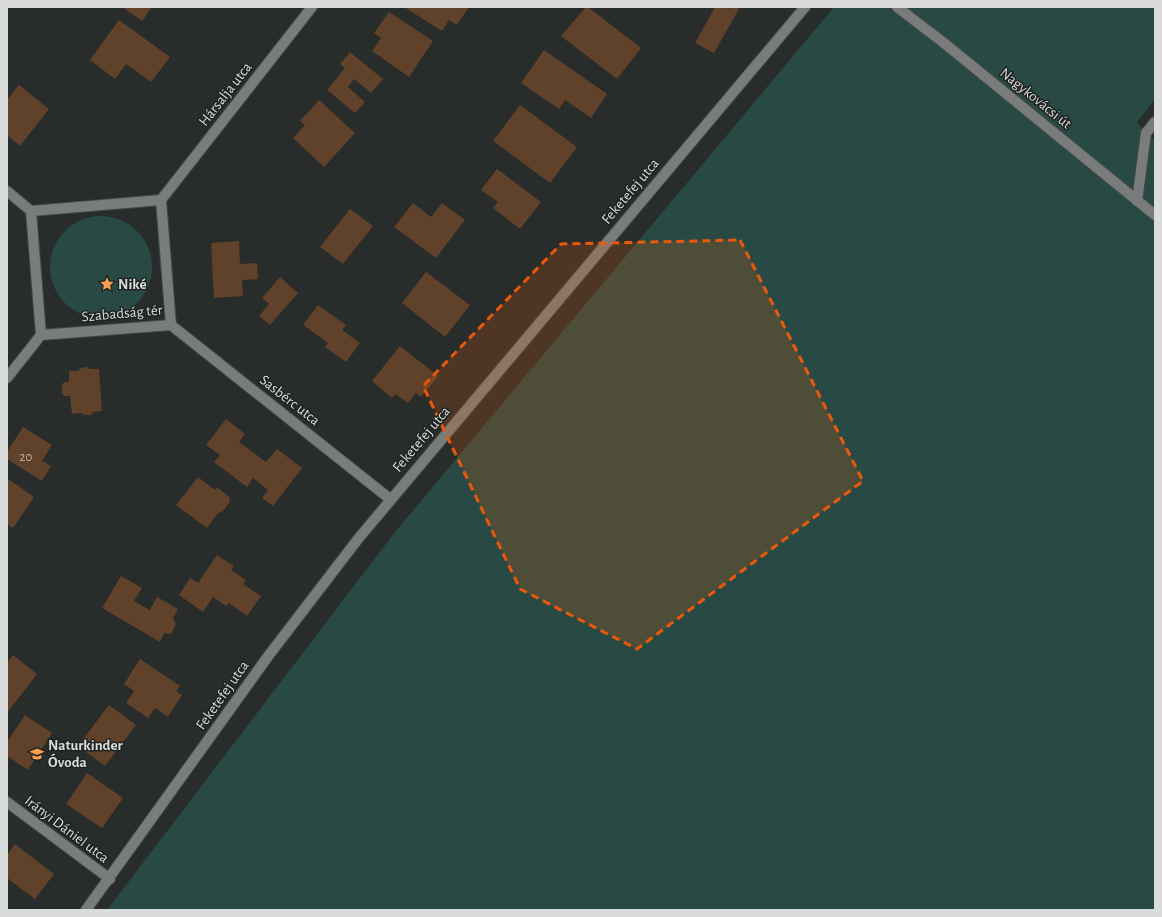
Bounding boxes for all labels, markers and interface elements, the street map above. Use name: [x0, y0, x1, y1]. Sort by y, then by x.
street label: Hársalja utca: [196, 60, 255, 129]
street label: Nagykovácsi út: [997, 65, 1074, 132]
street label: Feketefej utca: [599, 156, 662, 227]
place icon: Niké: [99, 276, 115, 292]
place label: Niké: [118, 277, 147, 292]
street label: Szabadság tér: [81, 302, 163, 325]
street label: Sasbérc utca: [257, 372, 323, 428]
street label: Feketefej utca: [390, 404, 453, 475]
house number: 20: [20, 451, 33, 464]
street label: Feketefej utca: [193, 658, 252, 732]
place label: Naturkinder Óvoda: [48, 738, 124, 770]
school or university icon: Naturkinder Óvoda: [29, 746, 45, 762]
street label: Irányi Dániel utca: [22, 793, 112, 866]

